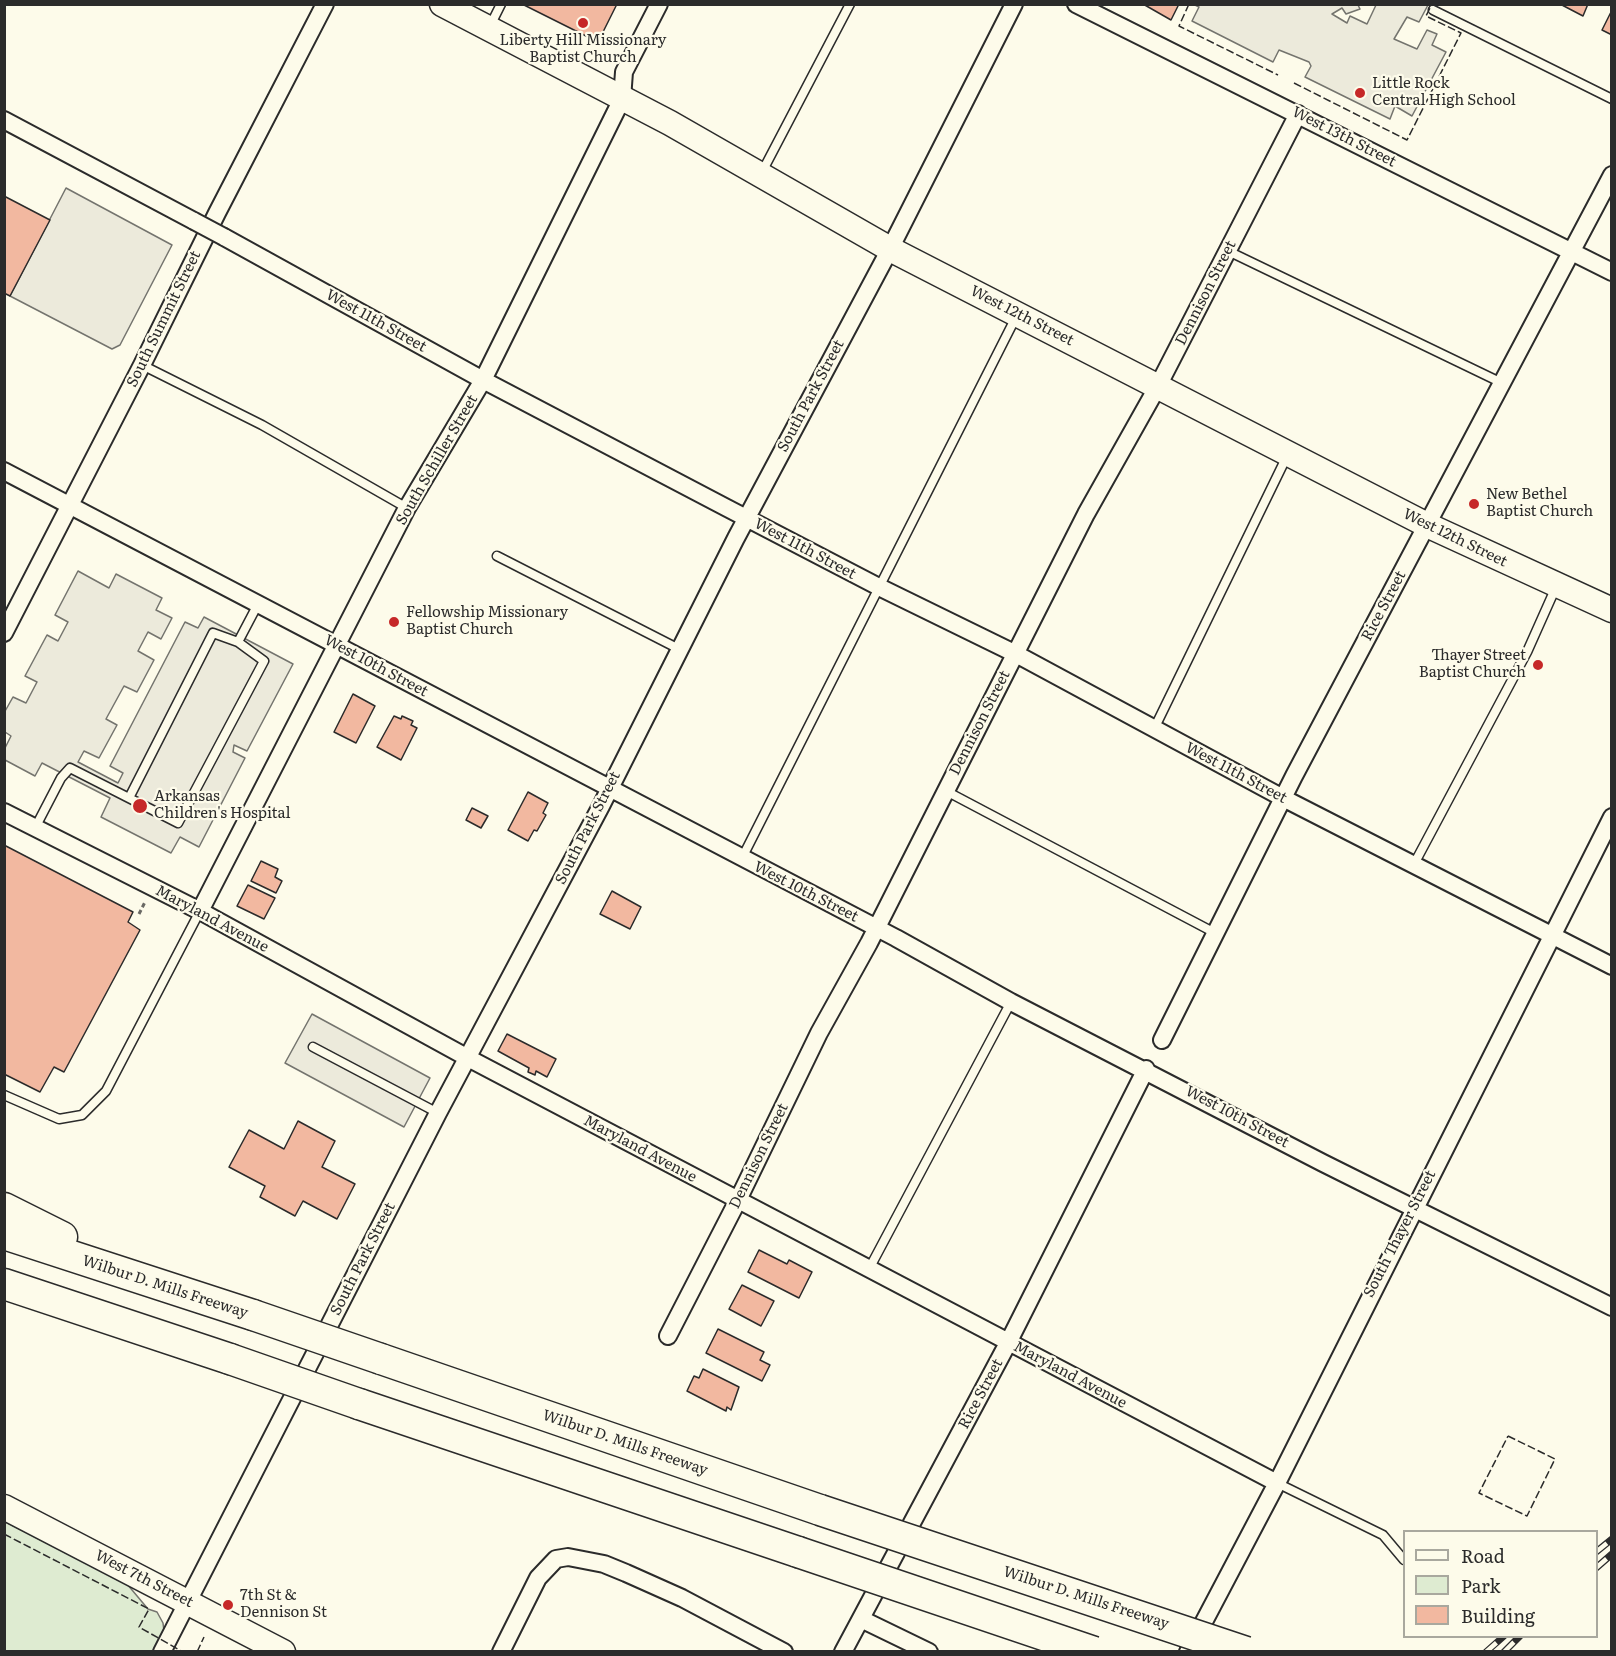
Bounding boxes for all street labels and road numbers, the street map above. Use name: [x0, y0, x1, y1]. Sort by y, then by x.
street label: West 13th Street: [1289, 103, 1399, 171]
street label: Dennison Street: [1172, 238, 1240, 348]
street label: South Summit Street: [123, 248, 205, 390]
street label: West 12th Street: [967, 282, 1077, 350]
street label: West 11th Street: [322, 286, 430, 356]
street label: South Park Street: [774, 337, 848, 455]
street label: South Schiller Street: [392, 392, 482, 528]
street label: West 12th Street: [1400, 505, 1510, 571]
street label: West 11th Street: [751, 515, 859, 583]
street label: Rice Street: [1358, 568, 1410, 644]
street label: West 10th Street: [321, 631, 431, 701]
street label: Dennison Street: [946, 668, 1014, 778]
street label: West 11th Street: [1182, 739, 1290, 807]
street label: South Park Street: [552, 768, 624, 888]
street label: West 10th Street: [751, 858, 861, 926]
street label: Maryland Avenue: [152, 882, 272, 956]
street label: West 10th Street: [1182, 1082, 1292, 1152]
street label: Dennison Street: [726, 1100, 792, 1212]
street label: Maryland Avenue: [580, 1112, 700, 1186]
street label: South Thayer Street: [1360, 1167, 1440, 1301]
street label: South Park Street: [327, 1199, 399, 1319]
street label: Wilbur D. Mills Freeway: [80, 1252, 250, 1322]
street label: Maryland Avenue: [1010, 1338, 1130, 1412]
street label: Rice Street: [955, 1356, 1007, 1432]
street label: Wilbur D. Mills Freeway: [540, 1406, 710, 1480]
street label: West 7th Street: [92, 1547, 196, 1611]
street label: Wilbur D. Mills Freeway: [1001, 1563, 1171, 1633]

